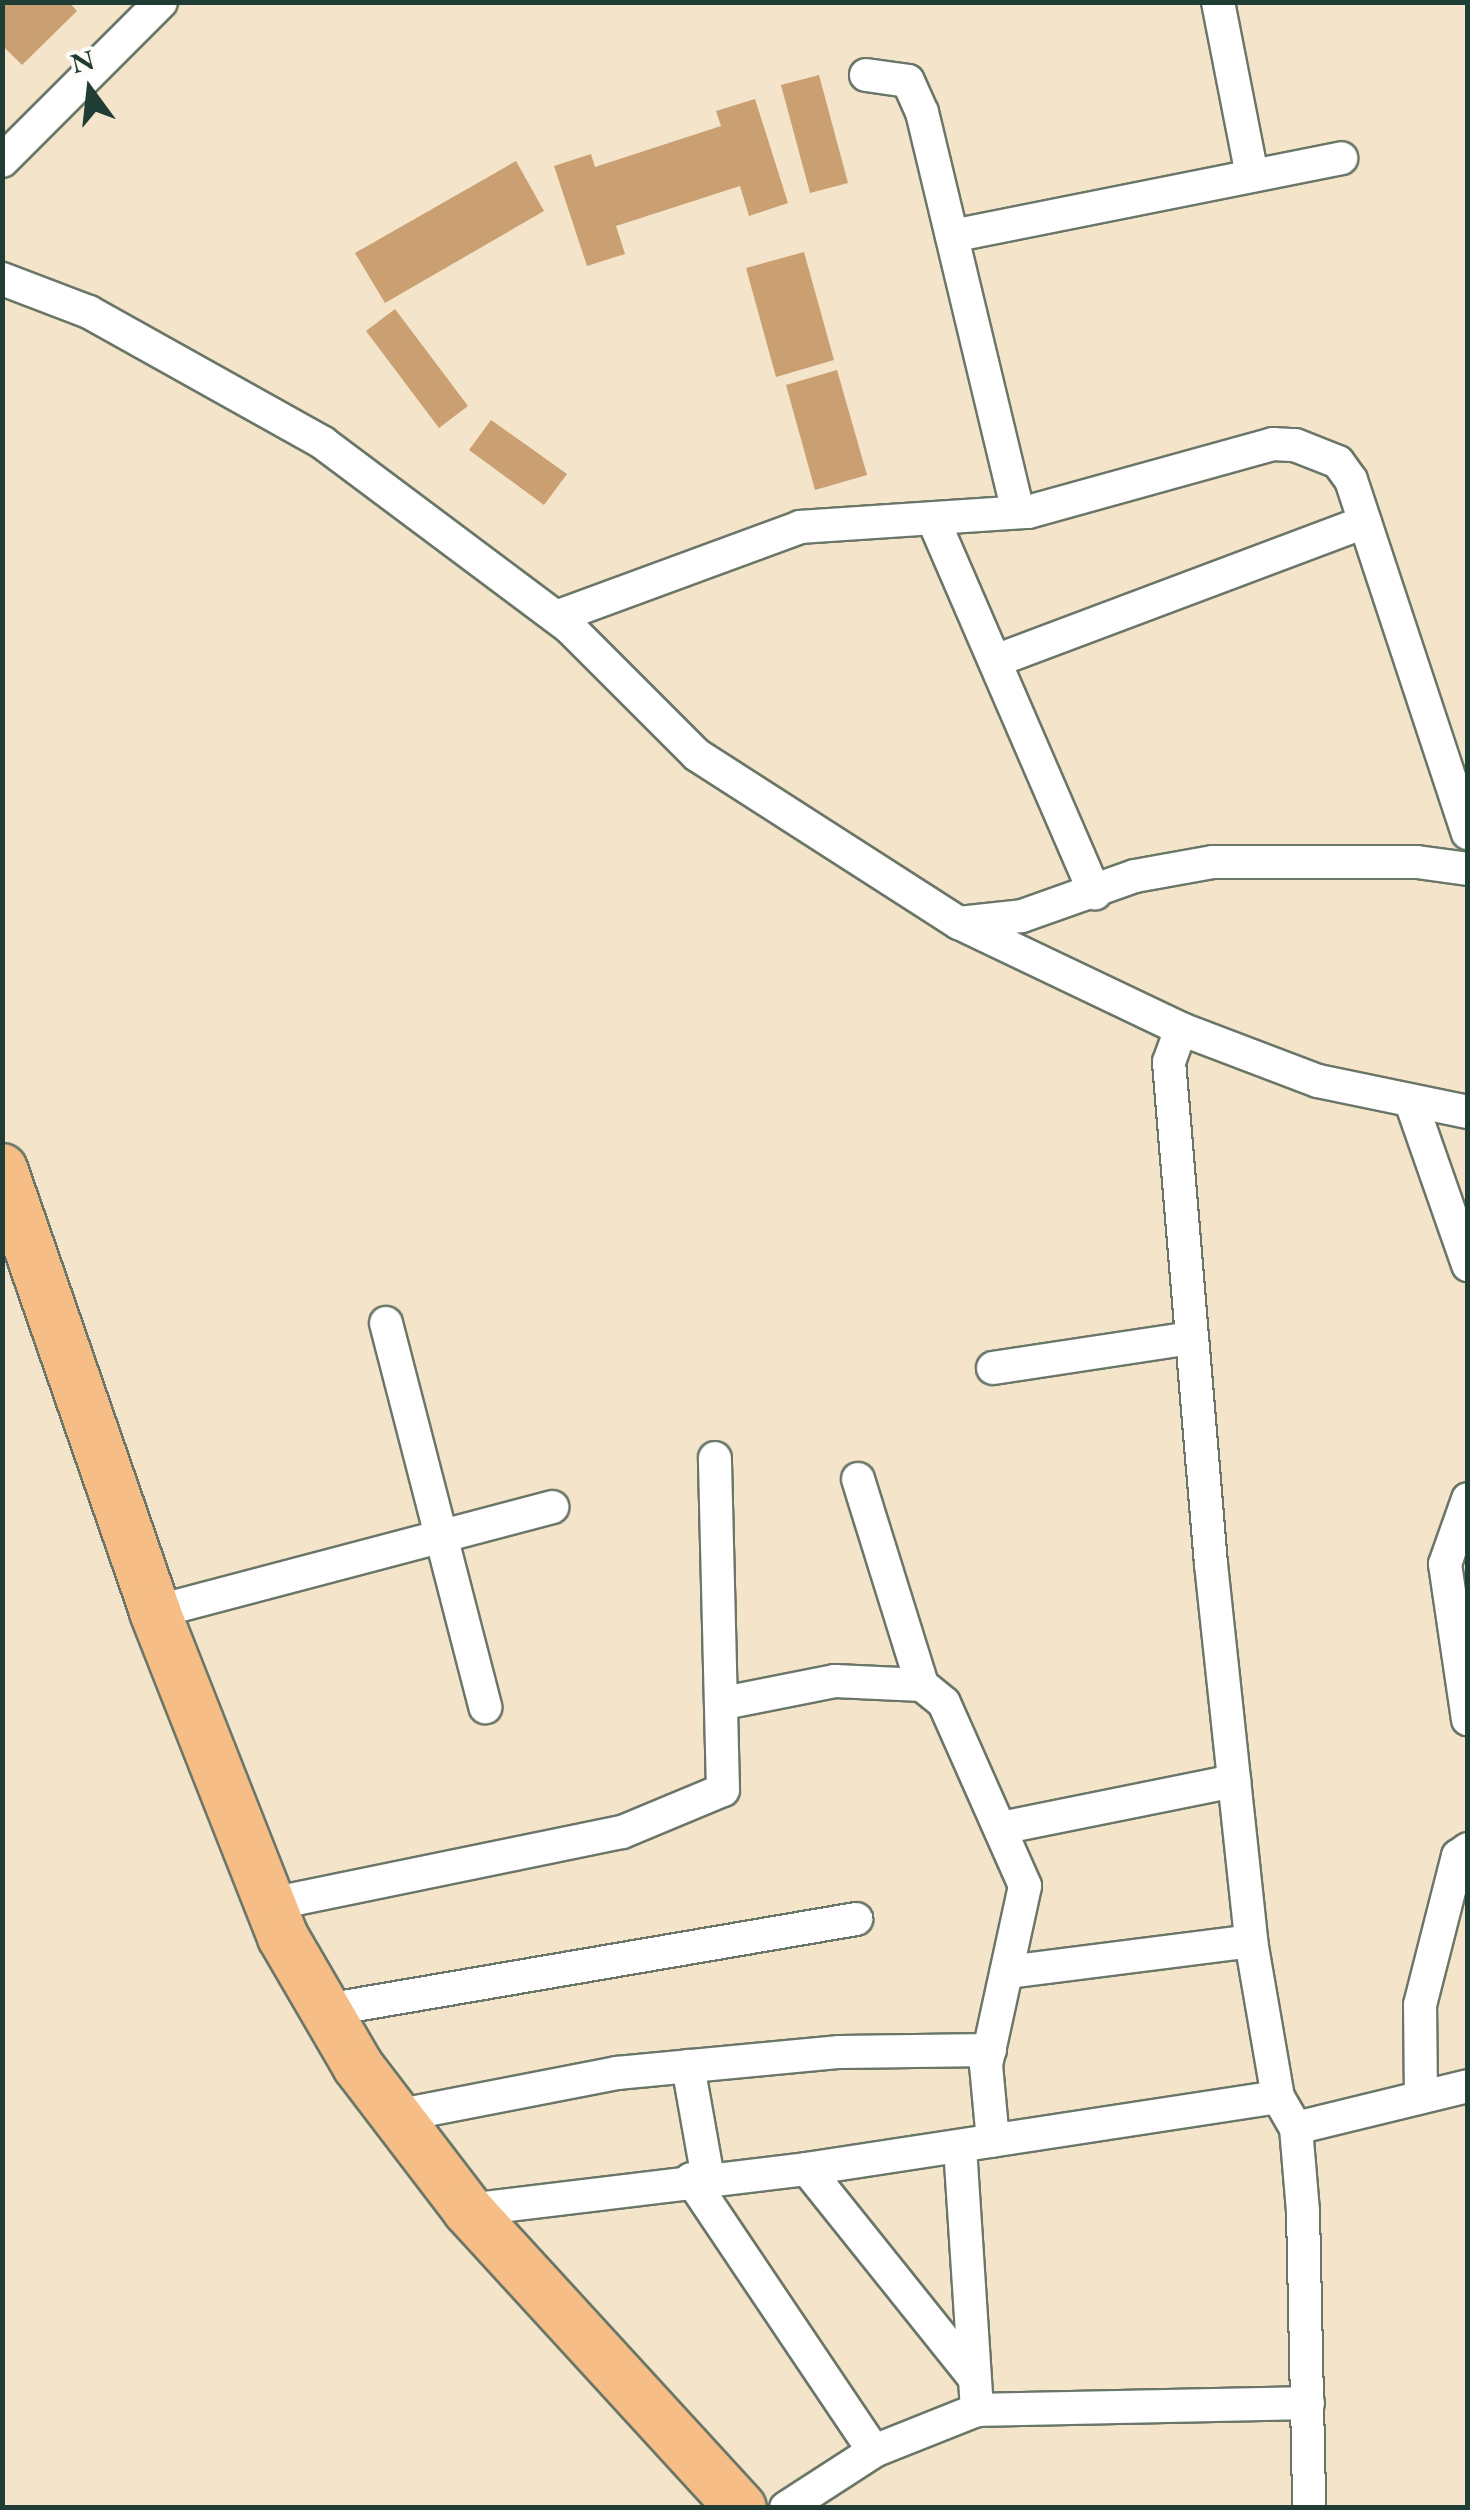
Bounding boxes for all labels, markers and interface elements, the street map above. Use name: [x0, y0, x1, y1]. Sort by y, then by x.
north arrow: [40, 40, 140, 140]
text: N: [67, 41, 98, 81]

